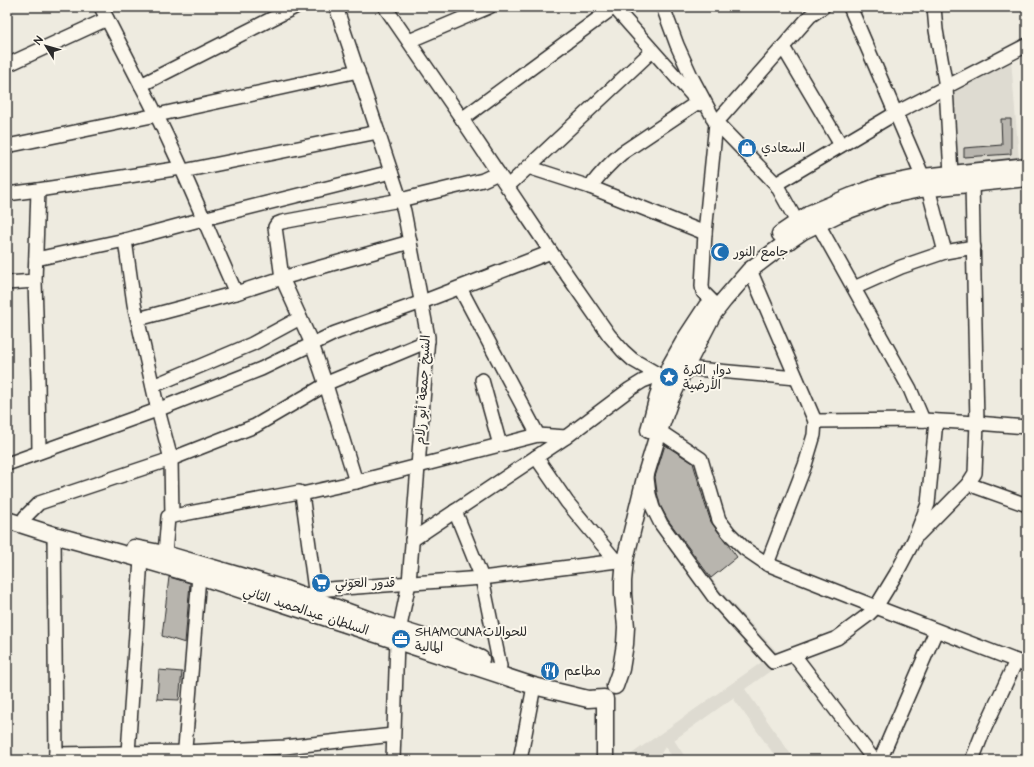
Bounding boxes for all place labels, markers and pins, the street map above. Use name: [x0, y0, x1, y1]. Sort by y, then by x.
shop icon: السعادي: [736, 137, 758, 159]
place label: السعادي: [761, 139, 805, 157]
mosque icon: جامع النور: [709, 241, 731, 263]
place label: جامع النور: [733, 243, 788, 262]
place label: دوار الكرة الأرضية: [683, 361, 732, 394]
place icon: دوار الكرة الأرضية: [658, 366, 680, 388]
supermarket icon: قدور العوني: [310, 572, 332, 594]
place label: قدور العوني: [335, 574, 395, 594]
place label: SHAMOUNAللحوالات المالية: [415, 623, 527, 656]
office icon: SHAMOUNAللحوالات المالية: [390, 628, 412, 650]
restaurant icon: مطاعم: [539, 660, 561, 682]
place label: مطاعم: [564, 662, 601, 681]

